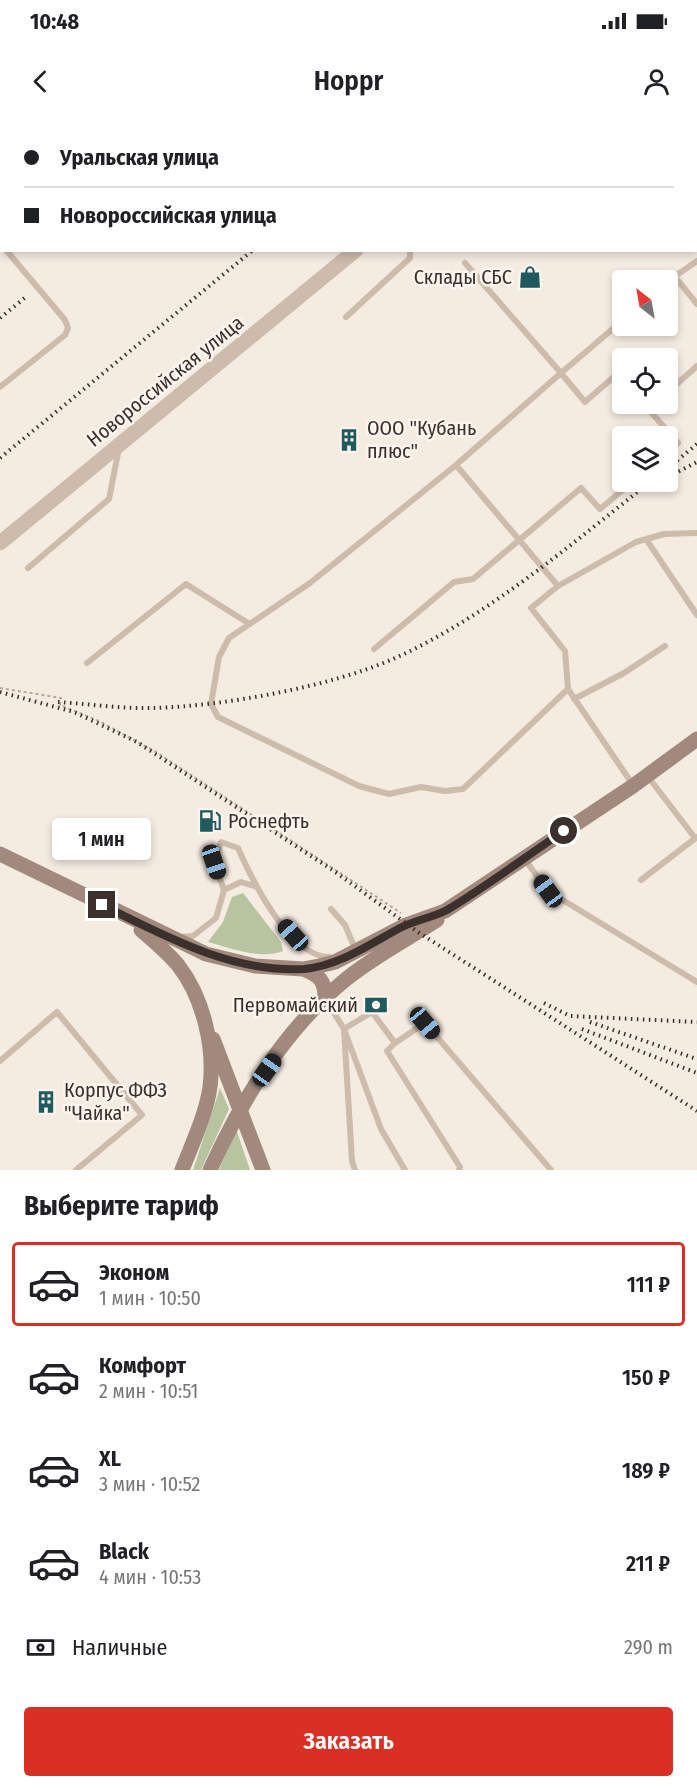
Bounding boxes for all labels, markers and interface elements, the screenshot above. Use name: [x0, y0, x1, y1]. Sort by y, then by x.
text: 10:48: [30, 8, 79, 35]
icon: back: [24, 65, 57, 98]
text: Hoppr: [314, 65, 383, 97]
icon: person: [640, 65, 673, 98]
text: Уральская улица: [60, 144, 219, 171]
text: Новороссийская улица: [60, 202, 277, 229]
shop icon: Склады СБС: [517, 264, 543, 290]
place label: Склады СБС: [414, 265, 512, 289]
north arrow: [612, 270, 678, 336]
map controls: [612, 270, 678, 492]
street label: Новороссийская улица: [82, 310, 248, 452]
button: locate: [612, 348, 678, 414]
place label: ООО "Кубань плюс": [367, 416, 476, 463]
button: layers: [612, 426, 678, 492]
building icon: ООО "Кубань плюс": [336, 427, 362, 453]
fuel station icon: Роснефть: [197, 808, 223, 834]
place label: Роснефть: [228, 809, 309, 833]
route start: [550, 817, 577, 844]
callout: 1 мин: [52, 818, 152, 860]
text: 1 мин: [78, 827, 125, 851]
car: [200, 842, 228, 882]
car: [530, 871, 566, 911]
route end: [88, 891, 115, 918]
car: [274, 916, 312, 954]
bank icon: Первомайский: [363, 992, 389, 1018]
place label: Первомайский: [233, 993, 358, 1017]
car: [407, 1003, 443, 1043]
car: [249, 1050, 285, 1090]
place label: Корпус ФФЗ "Чайка": [64, 1078, 167, 1125]
building icon: Корпус ФФЗ "Чайка": [33, 1089, 59, 1115]
text: Выберите тариф: [24, 1190, 219, 1222]
icon: car: [27, 1257, 81, 1311]
text: Эконом: [99, 1259, 169, 1286]
text: 111 ₽: [627, 1271, 670, 1298]
text: 1 мин · 10:50: [99, 1286, 201, 1310]
icon: car: [27, 1350, 81, 1404]
text: Комфорт: [99, 1352, 186, 1379]
text: 150 ₽: [622, 1364, 670, 1391]
text: 2 мин · 10:51: [99, 1379, 198, 1403]
icon: car: [27, 1443, 81, 1497]
text: XL: [99, 1445, 121, 1472]
text: 189 ₽: [622, 1457, 670, 1484]
text: 3 мин · 10:52: [99, 1472, 200, 1496]
icon: car: [27, 1536, 81, 1590]
text: Black: [99, 1538, 149, 1565]
text: 211 ₽: [626, 1550, 670, 1577]
text: 4 мин · 10:53: [99, 1565, 201, 1589]
icon: cash: [24, 1631, 57, 1664]
text: Наличные: [72, 1634, 167, 1661]
text: 290 m: [624, 1635, 673, 1659]
button: Заказать: [24, 1707, 673, 1776]

